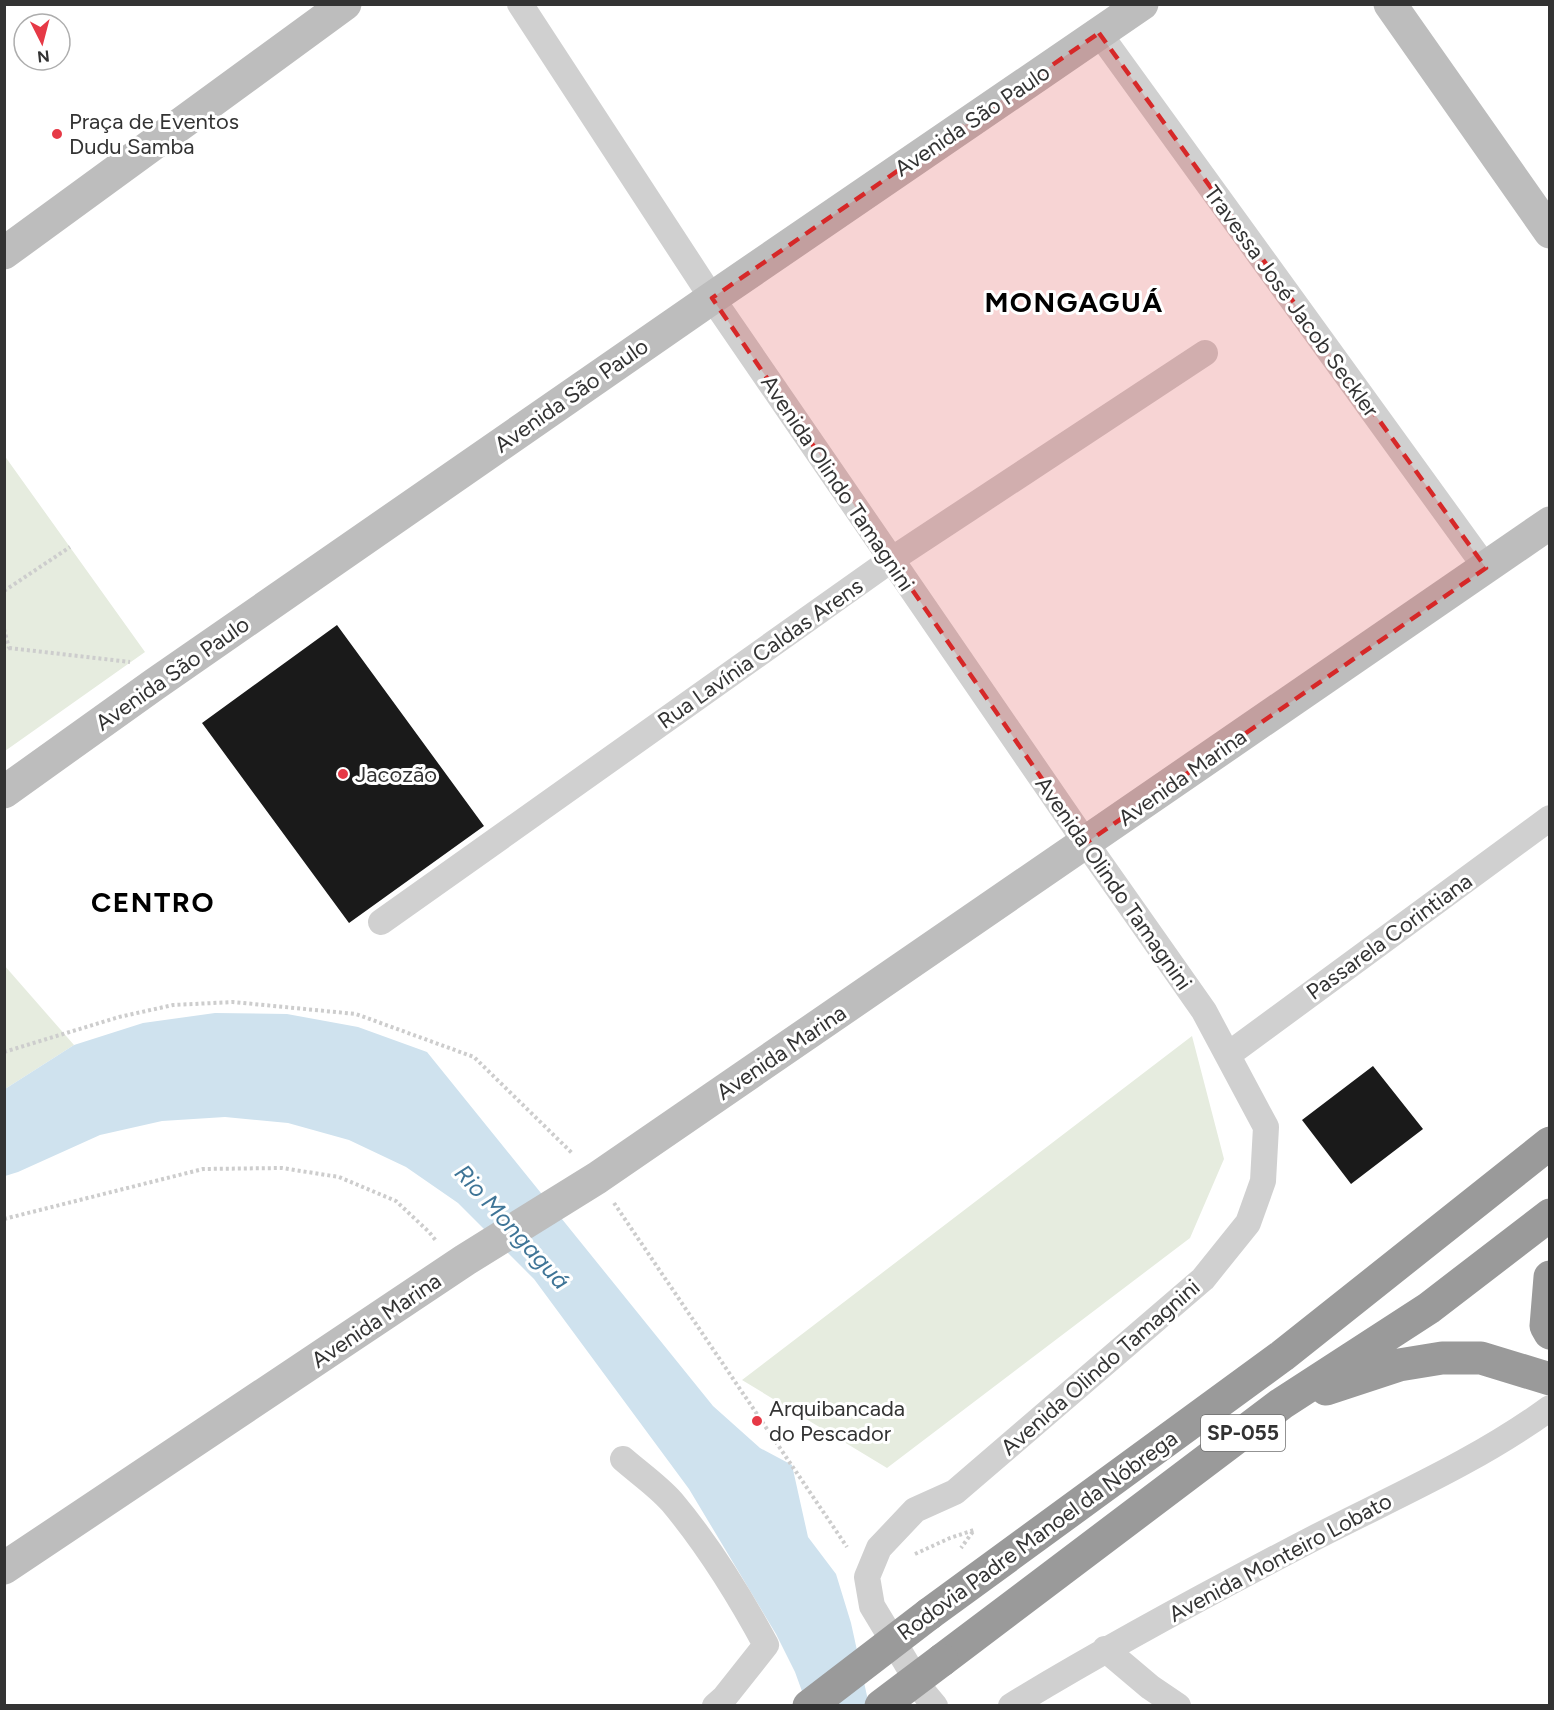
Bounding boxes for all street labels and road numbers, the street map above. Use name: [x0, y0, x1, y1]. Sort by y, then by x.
street label: Avenida São Paulo: [890, 59, 1055, 182]
street label: Travessa José Jacob Seckler: [1198, 180, 1385, 423]
street label: Avenida São Paulo: [489, 332, 653, 458]
street label: Avenida Olindo Tamagnini: [755, 370, 920, 596]
street label: Rua Lavínia Caldas Arens: [652, 572, 868, 735]
street label: Avenida São Paulo: [90, 610, 254, 736]
street label: Avenida Marina: [1113, 723, 1252, 832]
street label: Avenida Olindo Tamagnini: [1029, 771, 1198, 995]
street label: Passarela Corintiana: [1301, 867, 1477, 1006]
street label: Avenida Marina: [711, 999, 851, 1106]
street label: Avenida Marina: [306, 1267, 446, 1374]
street label: Avenida Olindo Tamagnini: [995, 1274, 1205, 1461]
road number: SP-055: [1201, 1415, 1285, 1451]
street label: Rodovia Padre Manoel da Nóbrega: [892, 1425, 1183, 1646]
street label: Avenida Monteiro Lobato: [1164, 1487, 1396, 1628]

